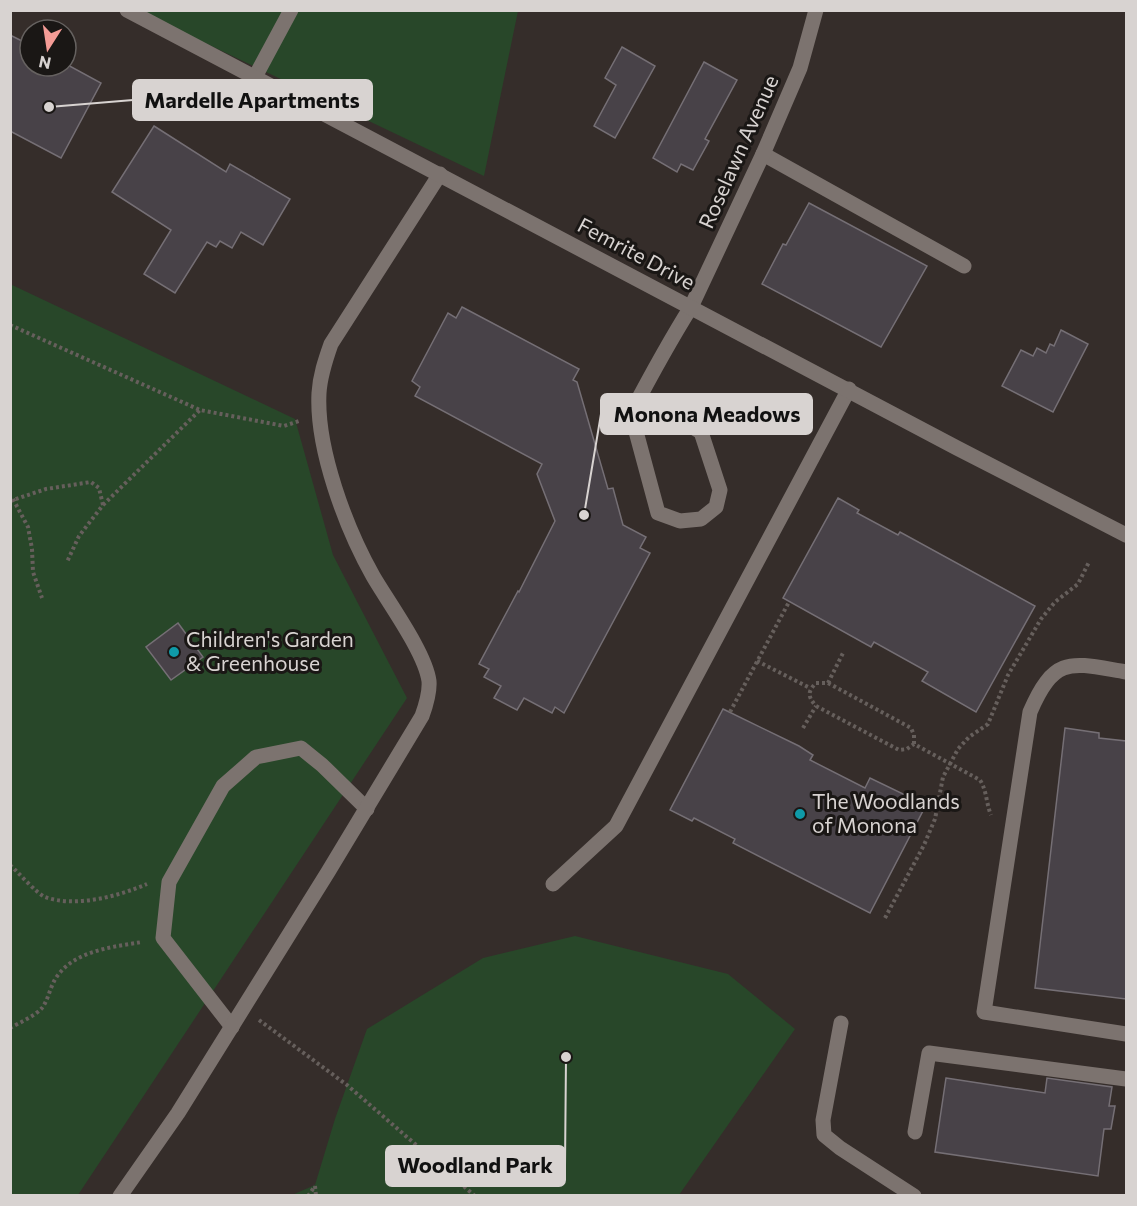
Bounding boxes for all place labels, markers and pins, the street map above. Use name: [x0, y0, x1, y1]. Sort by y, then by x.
callout: Mardelle Apartments: [133, 80, 372, 120]
callout: Monona Meadows: [601, 394, 812, 434]
place label: Children's Garden & Greenhouse: [186, 626, 354, 675]
marker: Children's Garden & Greenhouse: [167, 645, 181, 659]
place label: The Woodlands of Monona: [812, 788, 960, 837]
marker: The Woodlands of Monona: [793, 807, 807, 821]
callout: Woodland Park: [386, 1146, 565, 1186]

